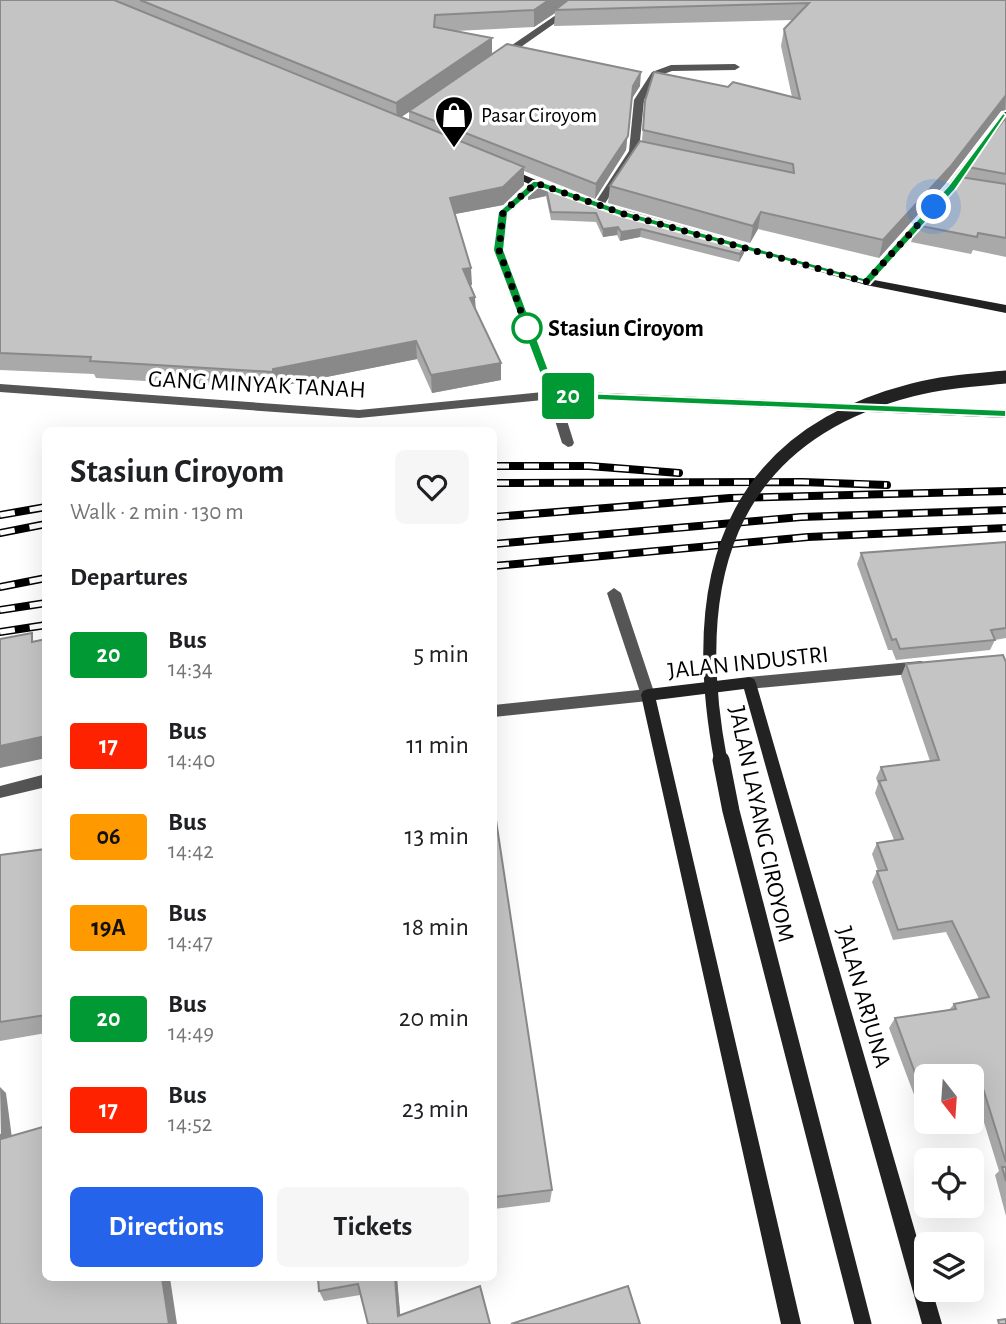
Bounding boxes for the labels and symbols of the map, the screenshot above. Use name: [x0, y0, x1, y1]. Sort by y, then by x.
shop icon: Pasar Ciroyom: [433, 94, 475, 149]
place label: Pasar Ciroyom: [481, 105, 597, 126]
your location: [916, 189, 951, 224]
marker: Stasiun Ciroyom: [512, 313, 542, 343]
place label: Stasiun Ciroyom: [548, 317, 704, 341]
street label: GANG MINYAK TANAH: [148, 367, 366, 403]
line badge: 20: [536, 373, 600, 419]
street label: JALAN INDUSTRI: [667, 643, 830, 683]
street label: JALAN LAYANG CIROYOM: [724, 704, 798, 944]
street label: JALAN ARJUNA: [831, 924, 895, 1071]
north arrow: [914, 1064, 984, 1134]

